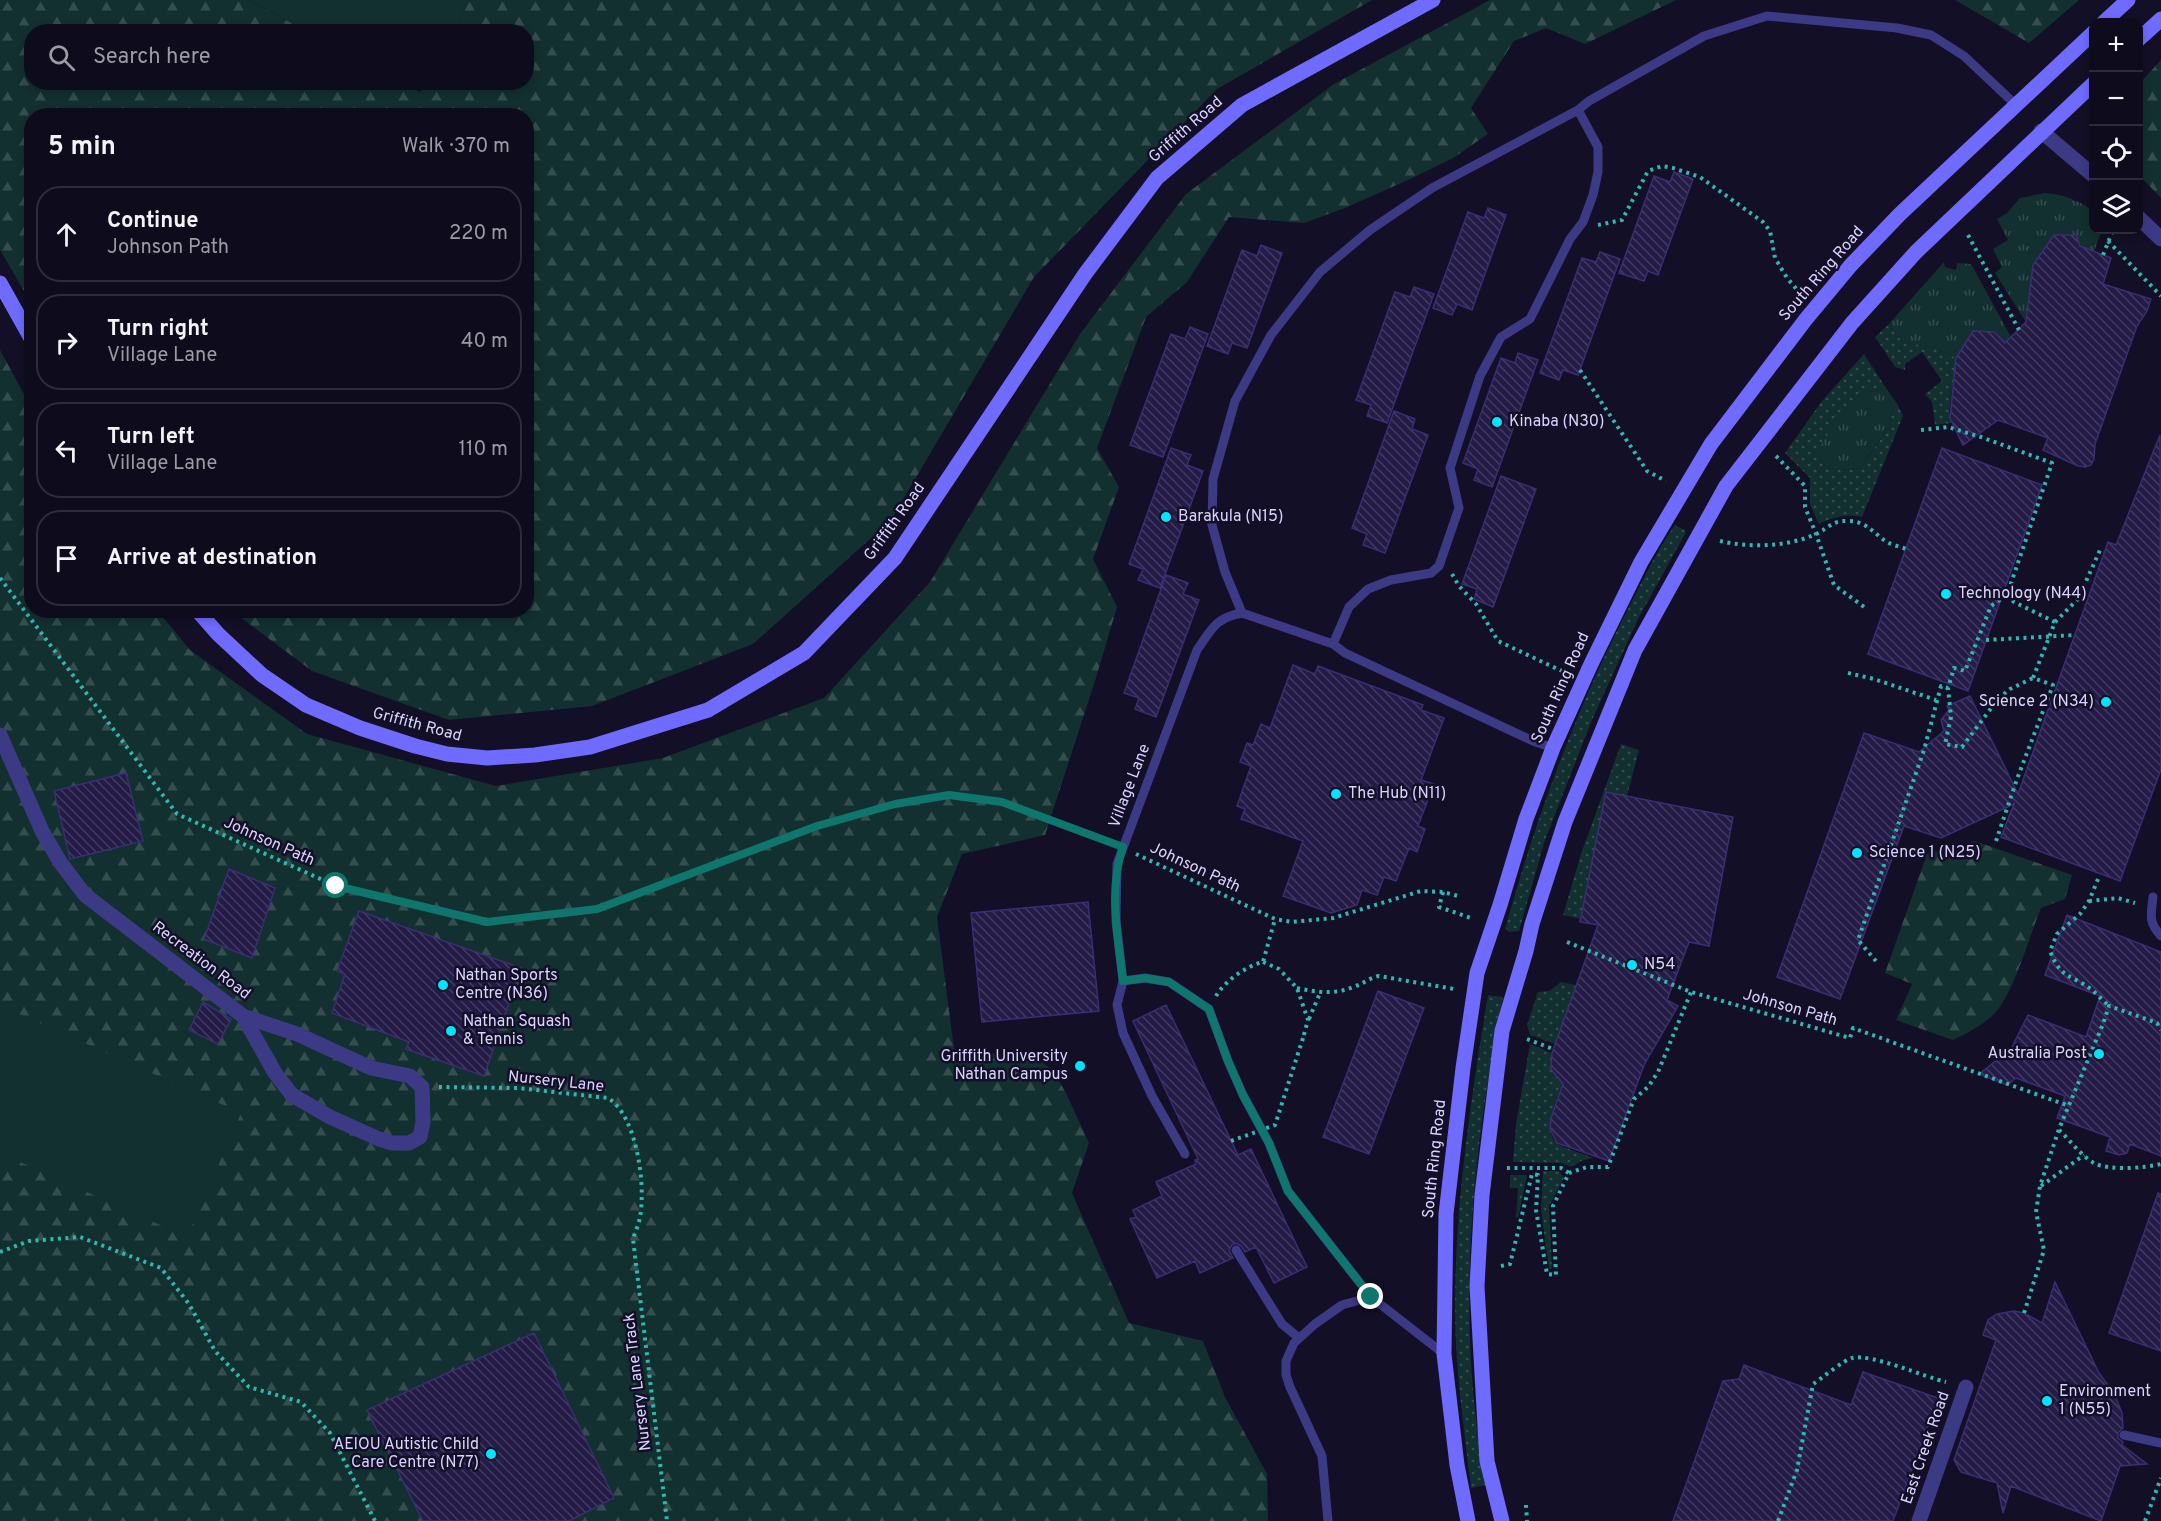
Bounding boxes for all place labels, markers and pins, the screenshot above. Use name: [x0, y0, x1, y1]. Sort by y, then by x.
place label: Kinaba (N30): [1509, 412, 1605, 432]
marker: Kinaba (N30): [1490, 415, 1504, 429]
place label: Barakula (N15): [1178, 507, 1283, 527]
marker: Barakula (N15): [1159, 510, 1173, 524]
place label: Technology (N44): [1958, 584, 2087, 604]
marker: Technology (N44): [1939, 587, 1953, 601]
place label: Science 2 (N34): [1979, 692, 2094, 712]
marker: Science 2 (N34): [2099, 695, 2113, 709]
place label: The Hub (N11): [1348, 784, 1446, 804]
marker: The Hub (N11): [1329, 787, 1343, 801]
place label: Science 1 (N25): [1869, 843, 1981, 863]
marker: Science 1 (N25): [1850, 846, 1864, 860]
place label: N54: [1644, 955, 1676, 975]
marker: N54: [1625, 958, 1639, 972]
place label: Nathan Sports Centre (N36): [455, 966, 558, 1004]
marker: Nathan Sports Centre (N36): [436, 978, 450, 992]
place label: Nathan Squash & Tennis: [463, 1012, 571, 1050]
marker: Nathan Squash & Tennis: [444, 1024, 458, 1038]
place label: Australia Post: [1987, 1044, 2087, 1064]
place label: Griffith University Nathan Campus: [941, 1047, 1068, 1085]
marker: Australia Post: [2092, 1047, 2106, 1061]
marker: Griffith University Nathan Campus: [1073, 1059, 1087, 1073]
place label: Environment 1 (N55): [2059, 1382, 2151, 1420]
marker: Environment 1 (N55): [2040, 1394, 2054, 1408]
place label: AEIOU Autistic Child Care Centre (N77): [334, 1435, 479, 1473]
marker: AEIOU Autistic Child Care Centre (N77): [484, 1447, 498, 1461]

